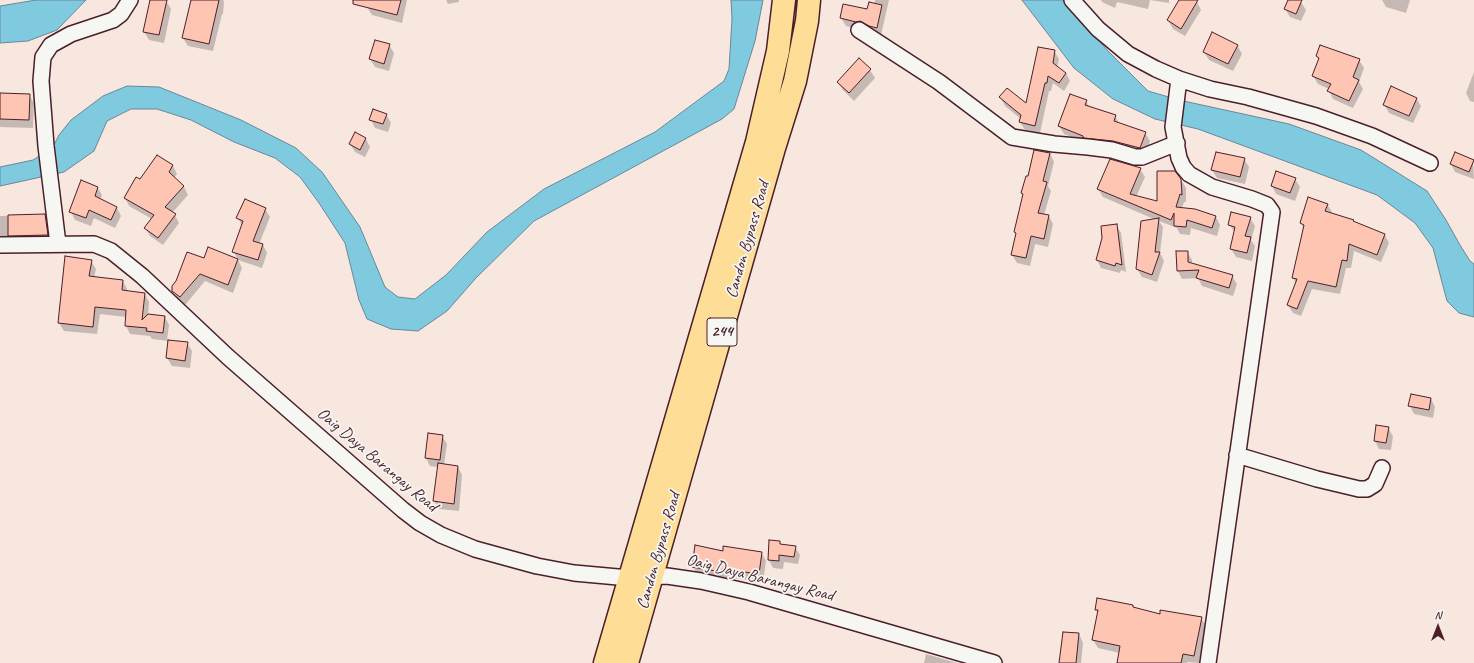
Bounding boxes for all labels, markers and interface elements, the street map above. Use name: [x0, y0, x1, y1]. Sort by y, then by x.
street label: Candon Bypass Road: [722, 179, 774, 301]
road number: 244: [707, 318, 737, 346]
street label: Oaig Daya Barangay Road: [313, 404, 441, 516]
street label: Candon Bypass Road: [633, 490, 685, 612]
street label: Oaig Daya Barangay Road: [684, 550, 836, 606]
north arrow: [1418, 607, 1458, 647]
text: N: [1435, 608, 1441, 622]

